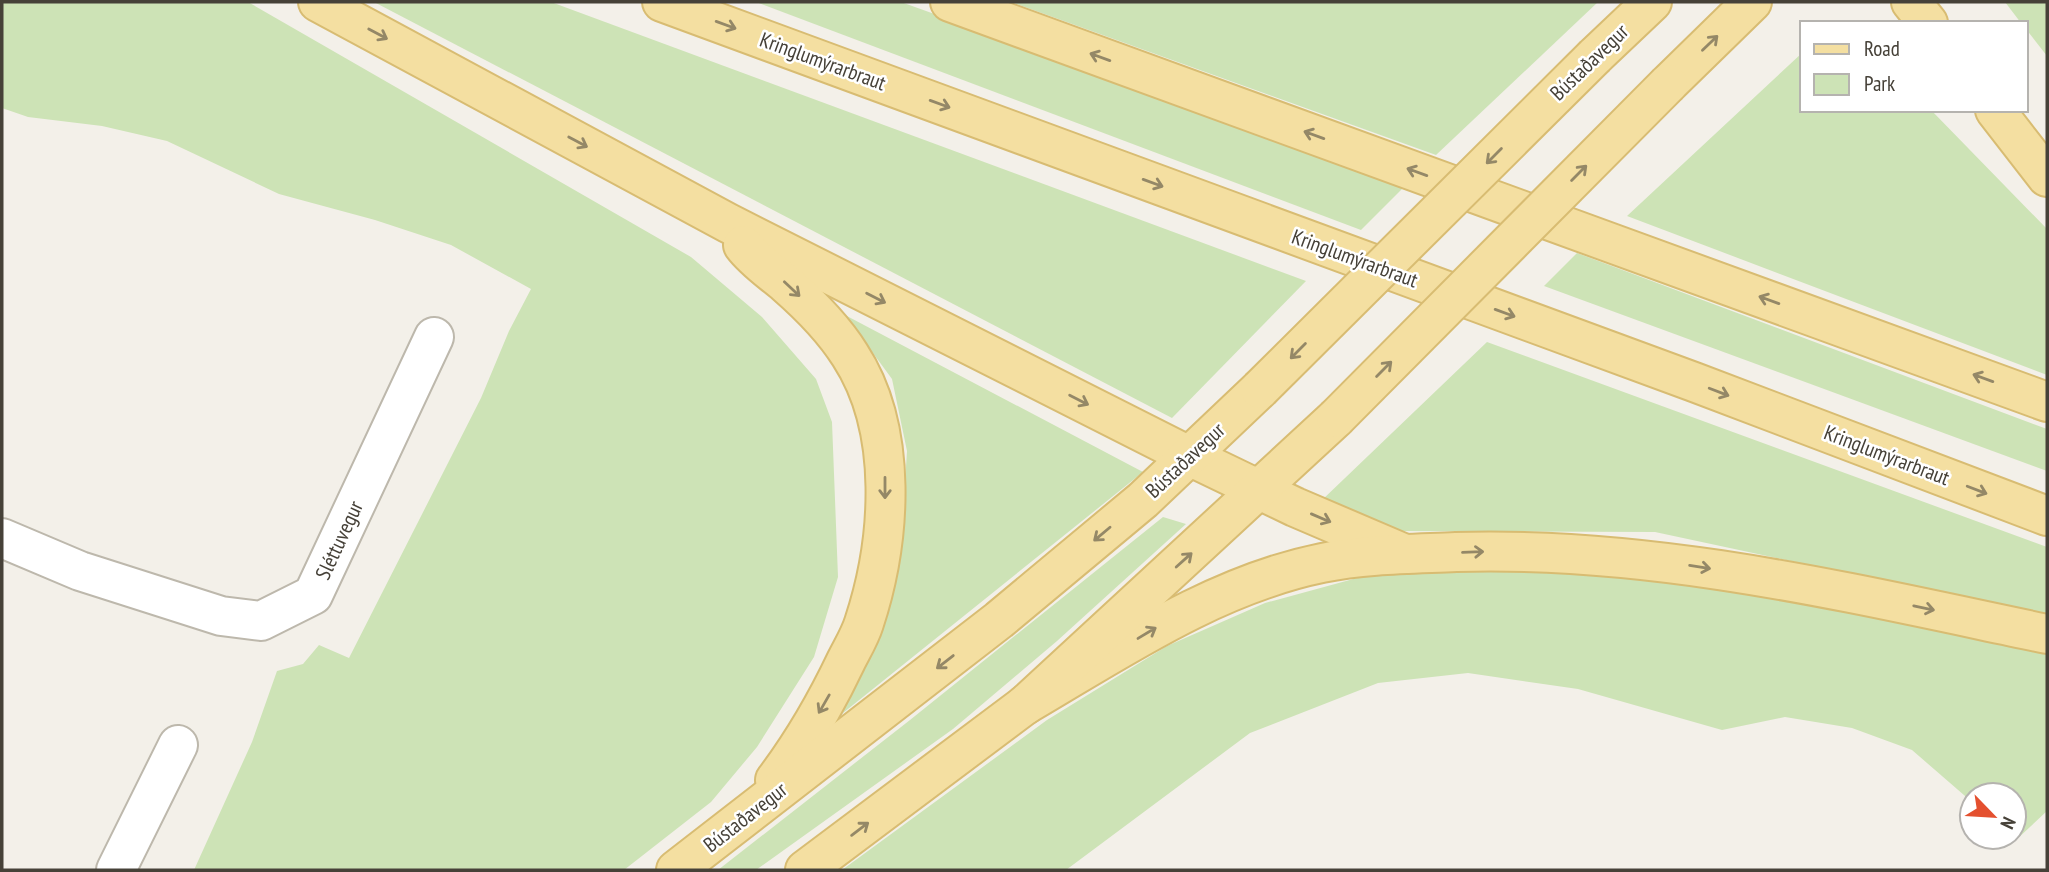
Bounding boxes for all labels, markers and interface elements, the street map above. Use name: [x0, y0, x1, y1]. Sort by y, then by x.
street label: Bústaðavegur: [1544, 18, 1634, 106]
one-way arrow: [715, 20, 737, 33]
legend: [1800, 21, 2028, 112]
street label: Kringlumýrarbraut: [756, 26, 890, 96]
one-way arrow: [367, 28, 388, 41]
one-way arrow: [1701, 35, 1718, 52]
text: Road: [1864, 35, 1900, 62]
one-way arrow: [1090, 50, 1112, 62]
text: Park: [1864, 70, 1895, 97]
one-way arrow: [928, 99, 950, 111]
one-way arrow: [1304, 127, 1326, 140]
one-way arrow: [567, 136, 588, 149]
one-way arrow: [1486, 147, 1503, 164]
one-way arrow: [1407, 165, 1429, 177]
one-way arrow: [1570, 165, 1587, 182]
one-way arrow: [1142, 178, 1163, 190]
street label: Kringlumýrarbraut: [1288, 223, 1422, 293]
one-way arrow: [782, 281, 800, 297]
one-way arrow: [865, 291, 886, 305]
one-way arrow: [1759, 293, 1781, 305]
one-way arrow: [1494, 308, 1516, 320]
one-way arrow: [1290, 342, 1307, 359]
one-way arrow: [1375, 361, 1392, 378]
one-way arrow: [1973, 371, 1995, 383]
one-way arrow: [1707, 387, 1729, 399]
one-way arrow: [1068, 394, 1089, 408]
street label: Bústaðavegur: [1140, 416, 1230, 504]
street label: Kringlumýrarbraut: [1820, 419, 1954, 491]
one-way arrow: [878, 476, 892, 499]
one-way arrow: [1966, 485, 1988, 497]
street label: Sléttuvegur: [309, 496, 369, 584]
one-way arrow: [1310, 512, 1332, 525]
one-way arrow: [1093, 526, 1111, 542]
one-way arrow: [1462, 545, 1485, 558]
one-way arrow: [1175, 552, 1193, 568]
one-way arrow: [1688, 560, 1711, 573]
one-way arrow: [1912, 602, 1935, 616]
one-way arrow: [1136, 626, 1156, 640]
one-way arrow: [936, 654, 955, 669]
one-way arrow: [817, 693, 831, 713]
street label: Bústaðavegur: [698, 776, 792, 858]
north arrow: [1958, 781, 2028, 851]
text: N: [1995, 813, 2021, 833]
one-way arrow: [850, 822, 869, 837]

